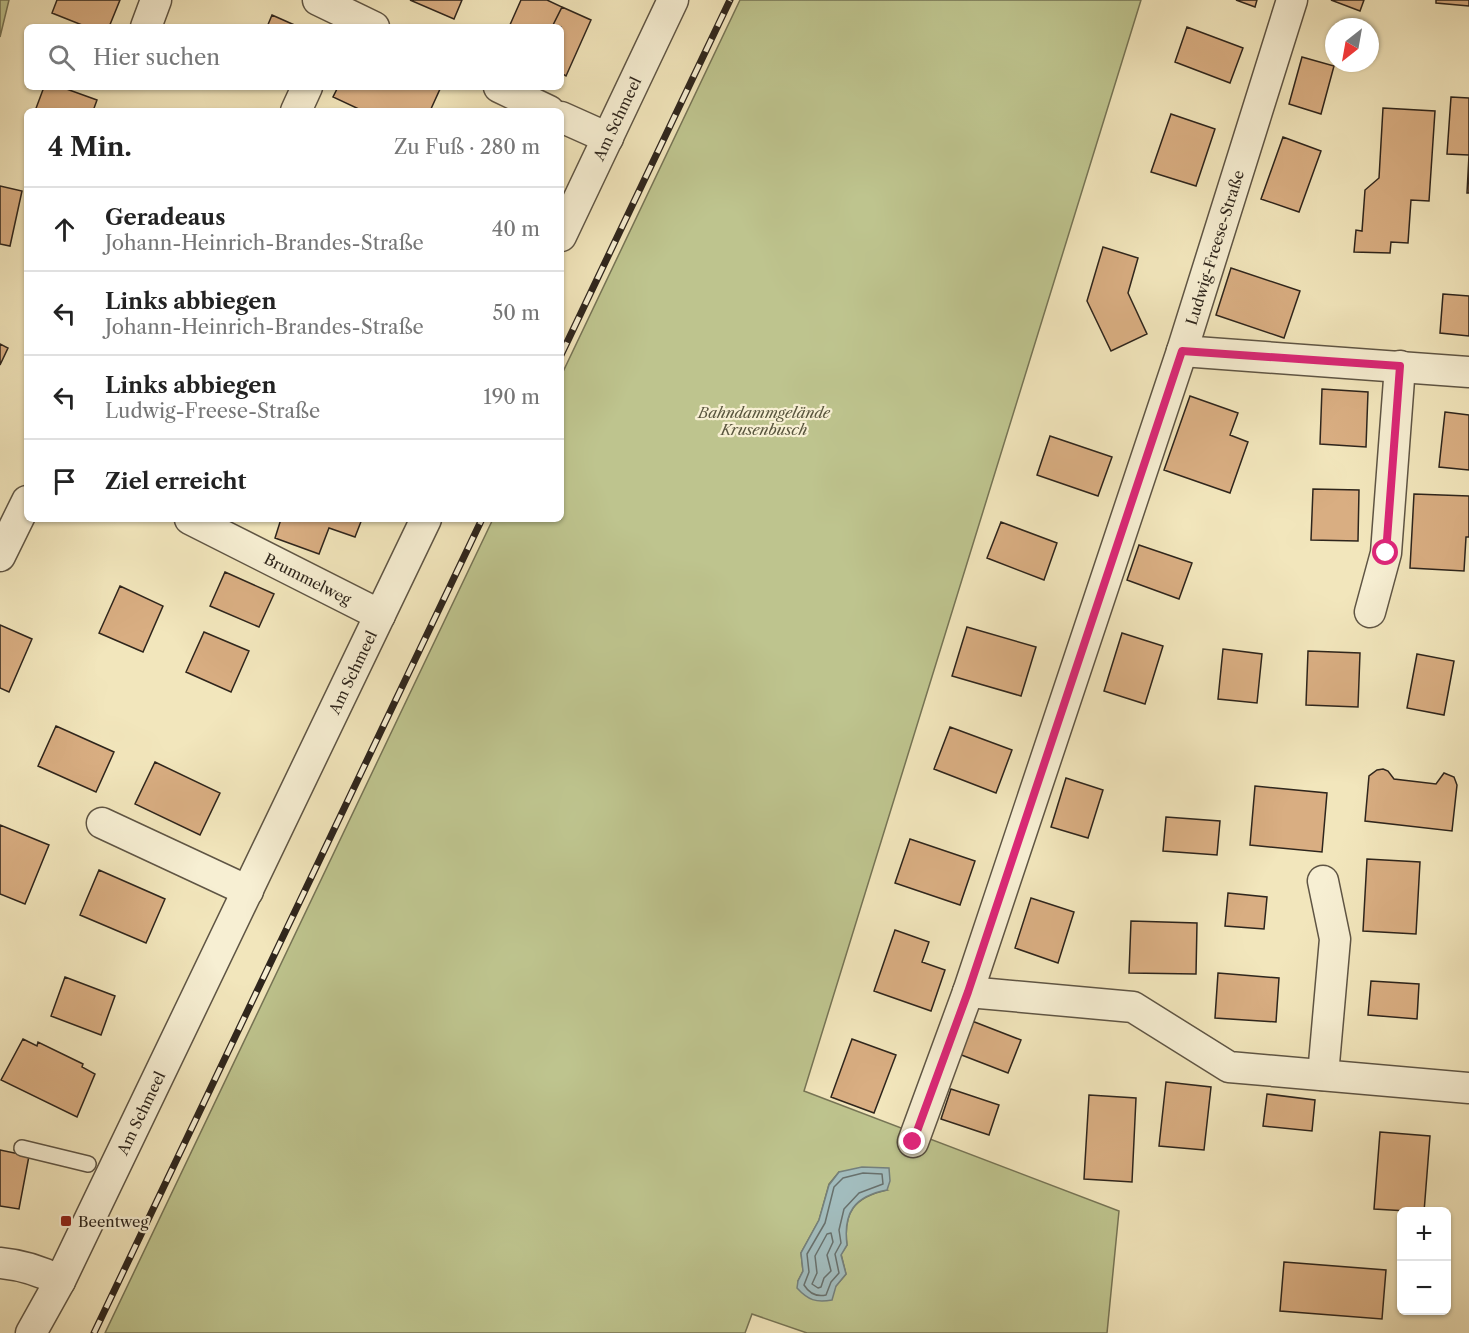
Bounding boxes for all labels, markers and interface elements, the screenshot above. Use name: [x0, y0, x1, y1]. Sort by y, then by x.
north arrow: [1325, 18, 1379, 72]
search box: [24, 24, 564, 90]
icon: search: [45, 41, 78, 74]
text: Hier suchen: [93, 44, 220, 71]
street label: Am Schmeel: [588, 73, 645, 164]
text: 4 Min.: [48, 131, 132, 163]
text: Zu Fuß · 280 m: [394, 135, 540, 159]
street label: Ludwig-Freese-Straße: [1181, 168, 1248, 327]
text: Geradeaus: [105, 204, 225, 231]
icon: ahead: [48, 213, 81, 246]
text: 40 m: [492, 217, 540, 241]
text: Johann-Heinrich-Brandes-Straße: [105, 231, 424, 255]
text: Links abbiegen: [105, 288, 277, 315]
icon: left: [48, 297, 81, 330]
text: 50 m: [493, 301, 540, 325]
text: Johann-Heinrich-Brandes-Straße: [105, 315, 424, 339]
text: Links abbiegen: [105, 372, 277, 399]
icon: left: [48, 381, 81, 414]
text: 190 m: [483, 385, 540, 409]
text: Ludwig-Freese-Straße: [105, 399, 320, 423]
park label: Bahndammgelände Krusenbusch: [697, 403, 831, 439]
icon: arrive: [48, 465, 81, 498]
text: Ziel erreicht: [105, 468, 246, 495]
route start: [1372, 539, 1398, 565]
street label: Brummelweg: [261, 549, 355, 608]
street label: Am Schmeel: [324, 627, 381, 718]
street label: Am Schmeel: [112, 1067, 169, 1159]
route end: [899, 1128, 925, 1154]
map controls: [1397, 1207, 1451, 1315]
button: +: [1397, 1207, 1451, 1261]
place label: Beentweg: [78, 1212, 148, 1231]
marker: Beentweg: [59, 1214, 73, 1228]
button: −: [1397, 1261, 1451, 1315]

